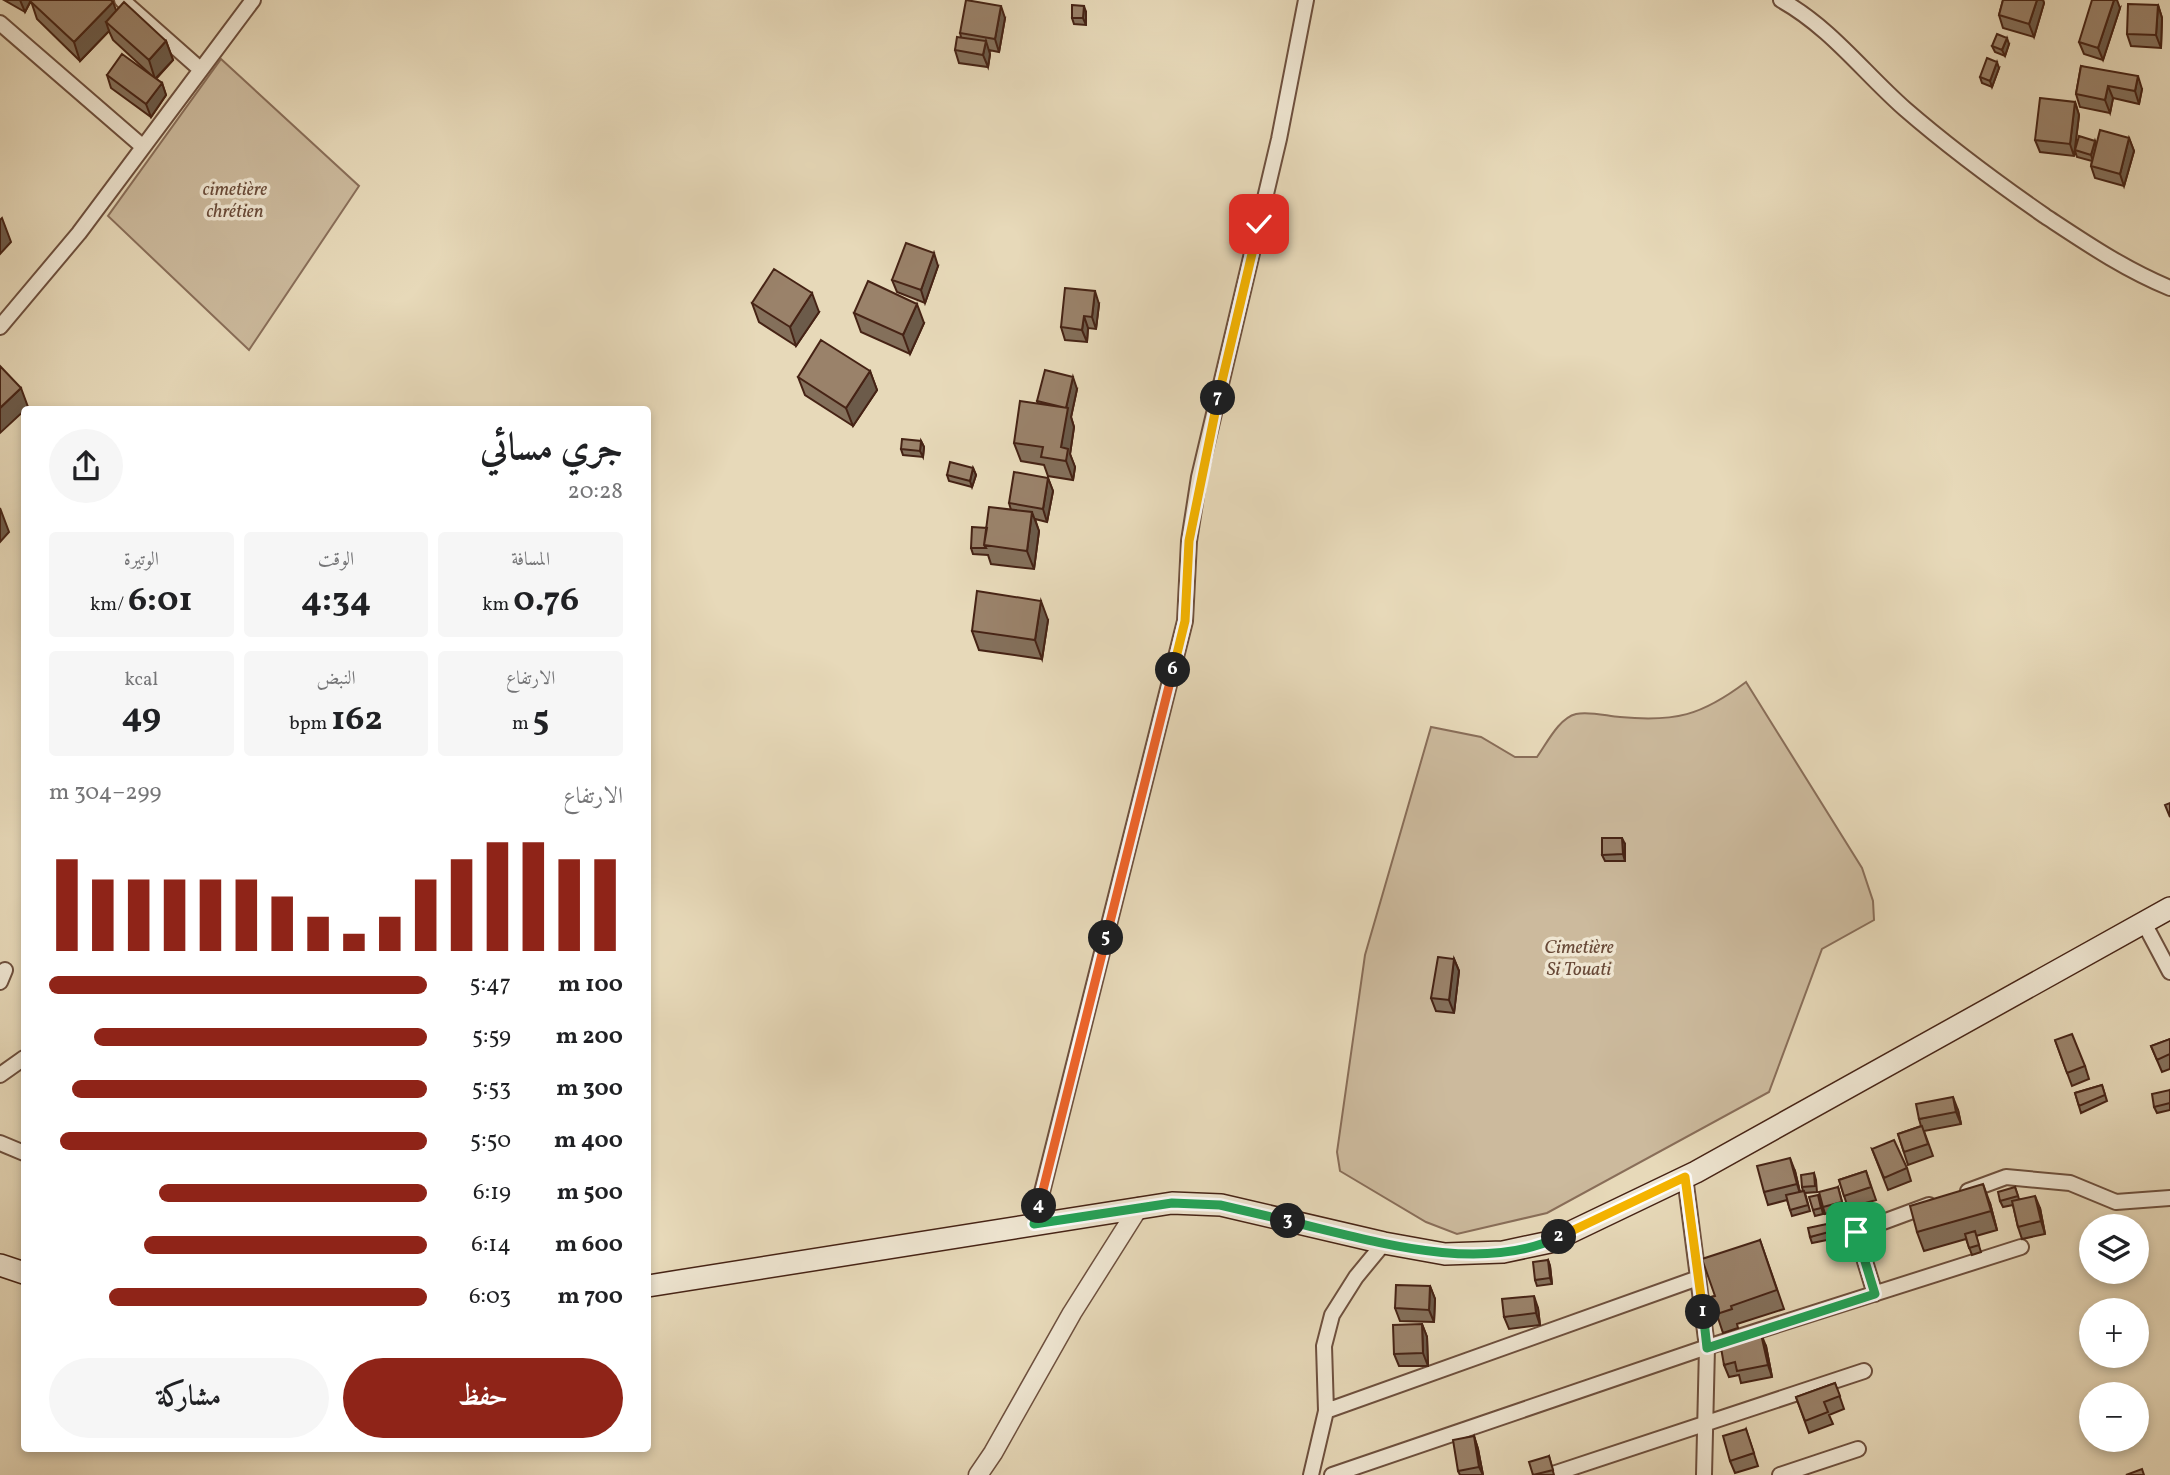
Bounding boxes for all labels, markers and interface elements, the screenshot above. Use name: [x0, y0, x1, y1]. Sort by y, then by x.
park label: cimetière chrétien: [203, 177, 267, 225]
pin: [1229, 194, 1289, 254]
icon: check: [1240, 205, 1278, 243]
pin: 7: [1200, 380, 1236, 416]
text: 7: [1213, 384, 1222, 410]
text: جري مسائي: [480, 423, 623, 476]
button: share: [49, 429, 123, 503]
text: 20:28: [568, 476, 623, 508]
text: الوتيرة: [124, 547, 159, 573]
text: الوقت: [318, 547, 354, 573]
text: المسافة: [511, 547, 550, 573]
text: 6:01: [128, 577, 193, 625]
text: 4:34: [301, 577, 371, 625]
text: 0.76: [513, 577, 579, 625]
text: /km: [90, 592, 128, 618]
text: km: [482, 592, 513, 618]
pin: 6: [1156, 652, 1190, 688]
text: 6: [1167, 656, 1178, 682]
text: النبض: [316, 666, 356, 692]
text: الارتفاع: [506, 666, 555, 692]
text: kcal: [124, 667, 158, 693]
text: 49: [122, 693, 161, 741]
text: 162: [331, 696, 383, 744]
text: 5: [533, 696, 549, 744]
text: bpm: [289, 711, 331, 737]
text: m: [512, 711, 533, 737]
text: 299–304 m: [49, 777, 162, 809]
text: الارتفاع: [563, 781, 623, 813]
pin: 5: [1088, 920, 1124, 956]
text: 5: [1101, 924, 1110, 950]
park label: Cimetière Si Touati: [1544, 935, 1614, 983]
text: 5:47: [470, 969, 511, 1001]
text: 100 m: [558, 969, 623, 1001]
text: 5:59: [472, 1021, 511, 1053]
text: 200 m: [556, 1021, 623, 1053]
text: 5:53: [472, 1073, 511, 1105]
text: 300 m: [556, 1073, 623, 1105]
text: 5:50: [470, 1125, 511, 1157]
text: 400 m: [554, 1125, 623, 1157]
text: 6:19: [473, 1177, 511, 1209]
text: 500 m: [557, 1177, 623, 1209]
pin: 4: [1021, 1188, 1056, 1224]
text: 4: [1033, 1192, 1044, 1218]
pin: [1826, 1202, 1886, 1262]
pin: 3: [1270, 1204, 1306, 1238]
text: 3: [1283, 1207, 1292, 1233]
icon: arrive: [1837, 1213, 1875, 1251]
map controls: [2079, 1214, 2149, 1452]
button: layers: [2079, 1214, 2149, 1284]
pin: 2: [1542, 1220, 1576, 1254]
text: 2: [1554, 1223, 1563, 1249]
text: 6:14: [471, 1229, 511, 1261]
text: 600 m: [555, 1229, 623, 1261]
text: 6:03: [469, 1281, 511, 1313]
text: 700 m: [557, 1281, 623, 1313]
pin: 1: [1686, 1294, 1720, 1330]
text: 1: [1699, 1298, 1706, 1324]
button: +: [2079, 1298, 2149, 1368]
button: مشاركة: [49, 1358, 329, 1438]
button: حفظ: [343, 1358, 623, 1438]
button: −: [2079, 1382, 2149, 1452]

